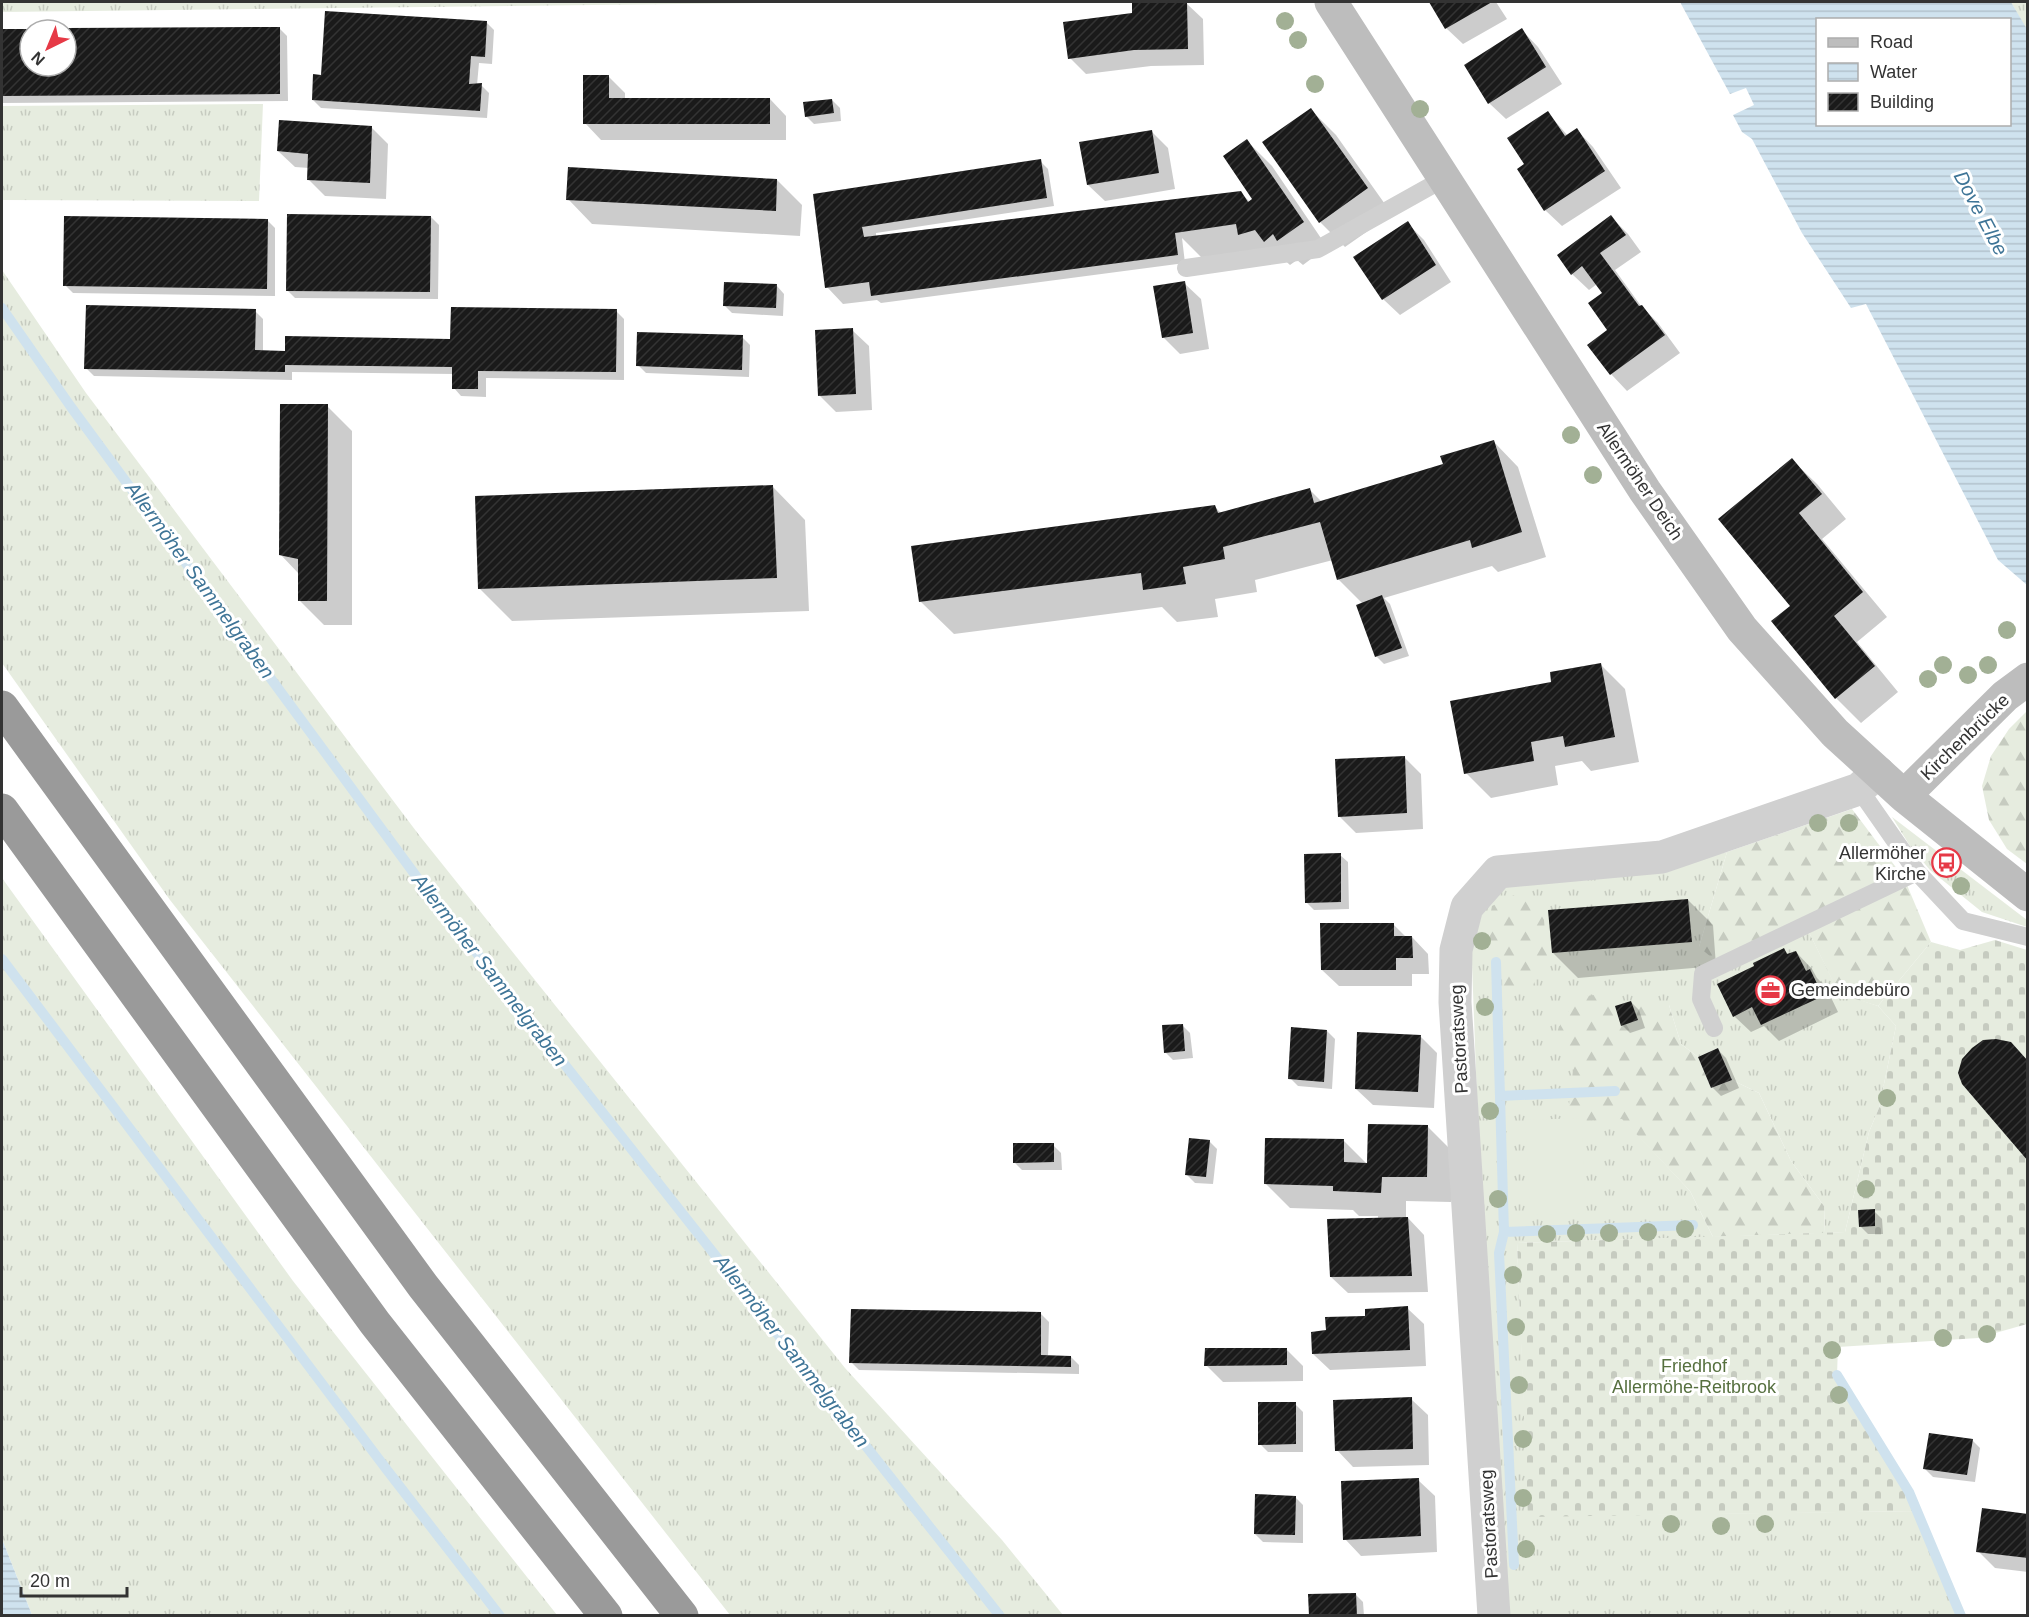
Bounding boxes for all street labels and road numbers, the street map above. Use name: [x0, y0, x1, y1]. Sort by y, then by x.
street label: Allermöher Deich: [1593, 418, 1687, 544]
street label: Kirchenbrücke: [1917, 690, 2013, 784]
street label: Pastoratsweg: [1446, 984, 1472, 1094]
street label: Pastoratsweg: [1476, 1469, 1502, 1579]

